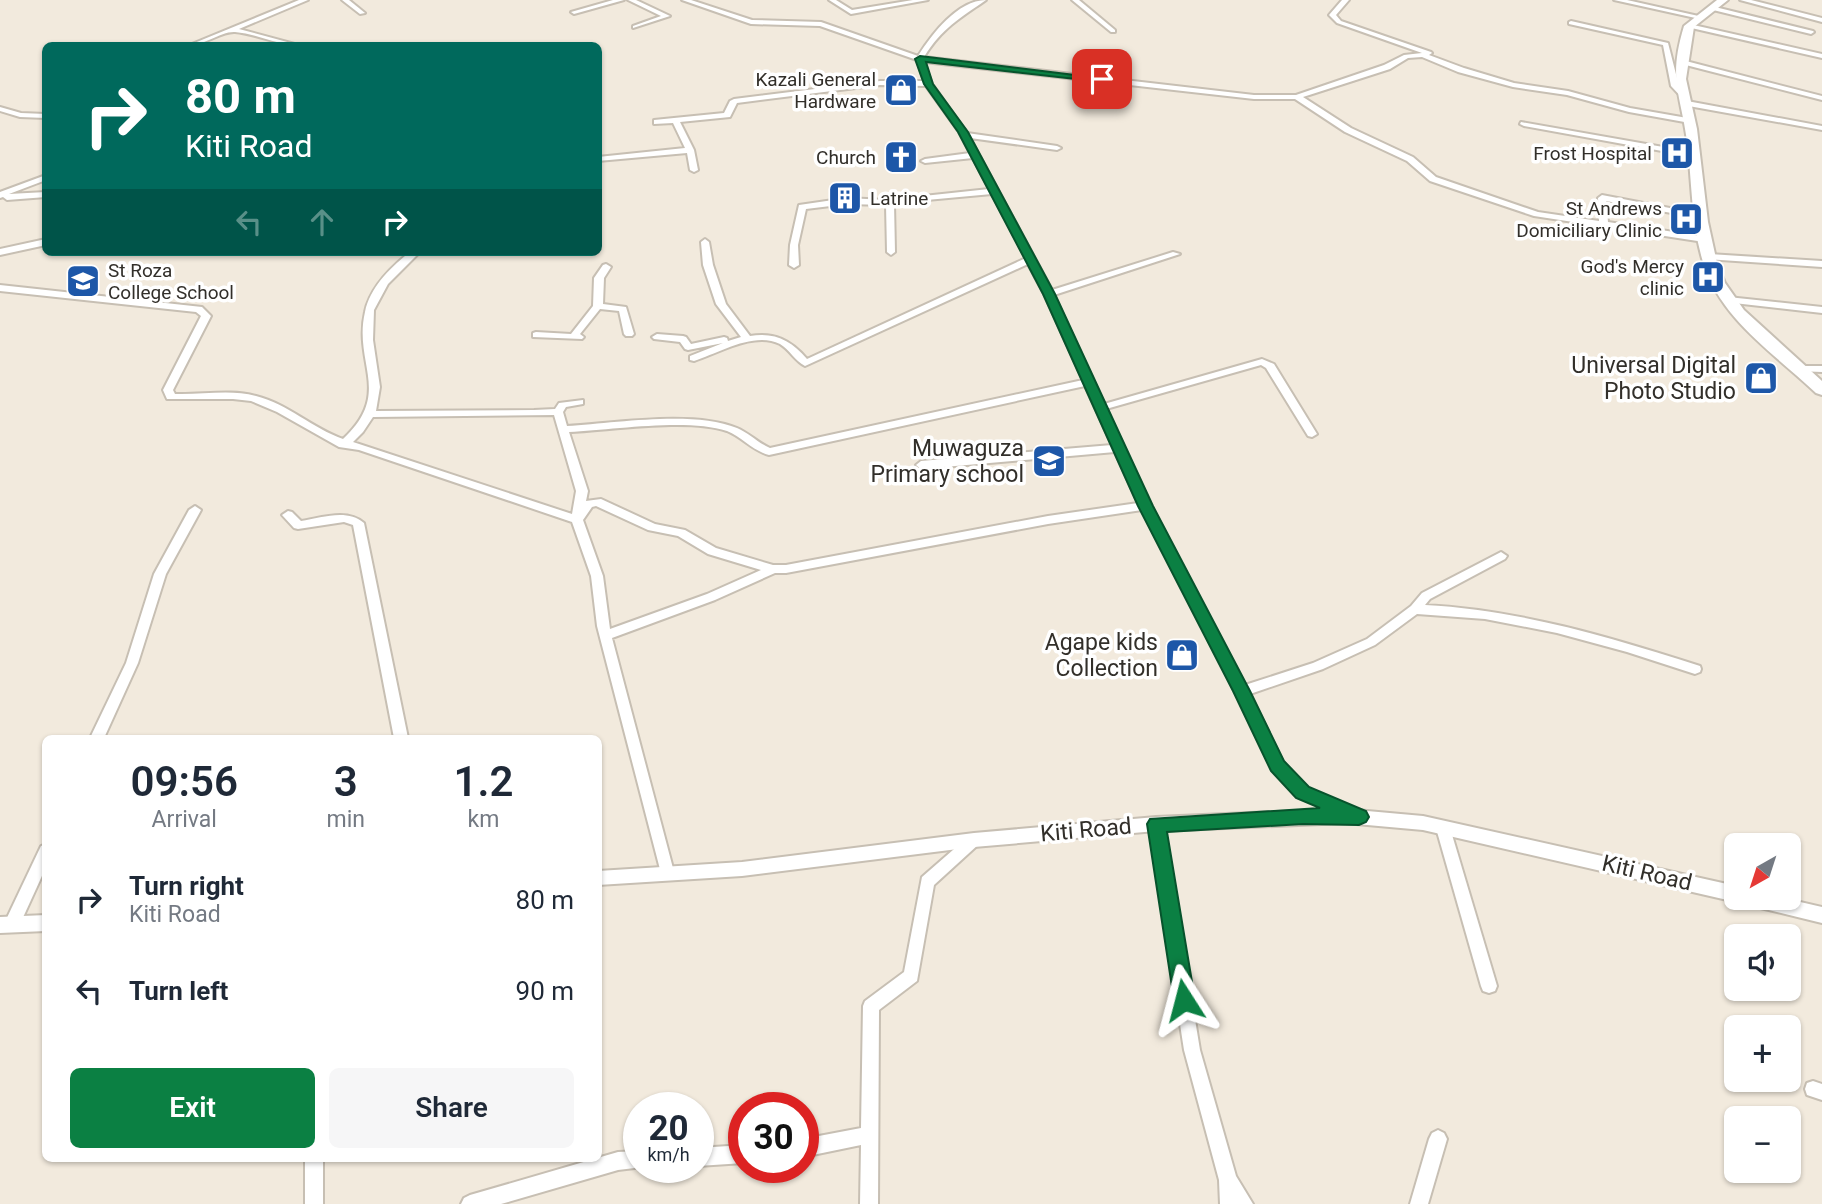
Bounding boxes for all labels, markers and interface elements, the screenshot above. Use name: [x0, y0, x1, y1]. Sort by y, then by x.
pin: [1072, 49, 1132, 109]
icon: arrive: [1083, 60, 1121, 98]
text: 80 m: [185, 68, 296, 125]
place label: Kazali General Hardware: [755, 68, 876, 113]
icon: right: [70, 70, 161, 161]
shop icon: Kazali General Hardware: [882, 71, 920, 109]
text: Kiti Road: [185, 127, 312, 165]
hospital icon: Frost Hospital: [1658, 134, 1696, 172]
church icon: Church: [882, 138, 920, 176]
place label: Frost Hospital: [1533, 142, 1652, 165]
place label: Church: [816, 146, 876, 169]
building icon: Latrine: [826, 179, 864, 217]
place label: Latrine: [870, 187, 928, 210]
place label: St Andrews Domiciliary Clinic: [1516, 197, 1662, 242]
hospital icon: St Andrews Domiciliary Clinic: [1667, 200, 1705, 238]
icon: left: [230, 203, 268, 241]
icon: ahead: [303, 203, 341, 241]
icon: right: [376, 203, 414, 241]
place label: God's Mercy clinic: [1581, 255, 1684, 300]
hospital icon: God's Mercy clinic: [1689, 258, 1727, 296]
place label: St Roza College School: [108, 259, 234, 304]
school or university icon: St Roza College School: [64, 262, 102, 300]
place label: Universal Digital Photo Studio: [1571, 352, 1736, 405]
shop icon: Universal Digital Photo Studio: [1742, 359, 1780, 397]
place label: Muwaguza Primary school: [870, 435, 1024, 488]
school or university icon: Muwaguza Primary school: [1030, 442, 1068, 480]
place label: Agape kids Collection: [1045, 629, 1158, 682]
shop icon: Agape kids Collection: [1163, 636, 1201, 674]
text: 09:56: [131, 757, 238, 806]
text: 3: [334, 757, 358, 806]
text: 1.2: [453, 757, 513, 806]
text: Arrival: [152, 806, 217, 833]
text: min: [326, 806, 365, 833]
text: km: [468, 806, 499, 833]
street label: Kiti Road: [1039, 813, 1133, 847]
north arrow: [1724, 833, 1801, 910]
map controls: [1724, 833, 1801, 1183]
street label: Kiti Road: [1599, 850, 1695, 896]
text: Turn right: [129, 871, 244, 901]
icon: right: [70, 881, 108, 919]
text: 80 m: [516, 885, 574, 915]
text: Kiti Road: [129, 901, 221, 928]
button: sound: [1724, 924, 1801, 1001]
position arrow: [1147, 963, 1221, 1037]
icon: left: [70, 972, 108, 1010]
text: Turn left: [129, 976, 228, 1006]
text: 90 m: [516, 976, 574, 1006]
button: +: [1724, 1015, 1801, 1092]
button: Exit: [70, 1068, 315, 1148]
button: Share: [329, 1068, 574, 1148]
speed limit sign: 30: [728, 1092, 819, 1183]
button: −: [1724, 1106, 1801, 1183]
text: 20: [648, 1108, 689, 1149]
text: km/h: [647, 1144, 690, 1165]

